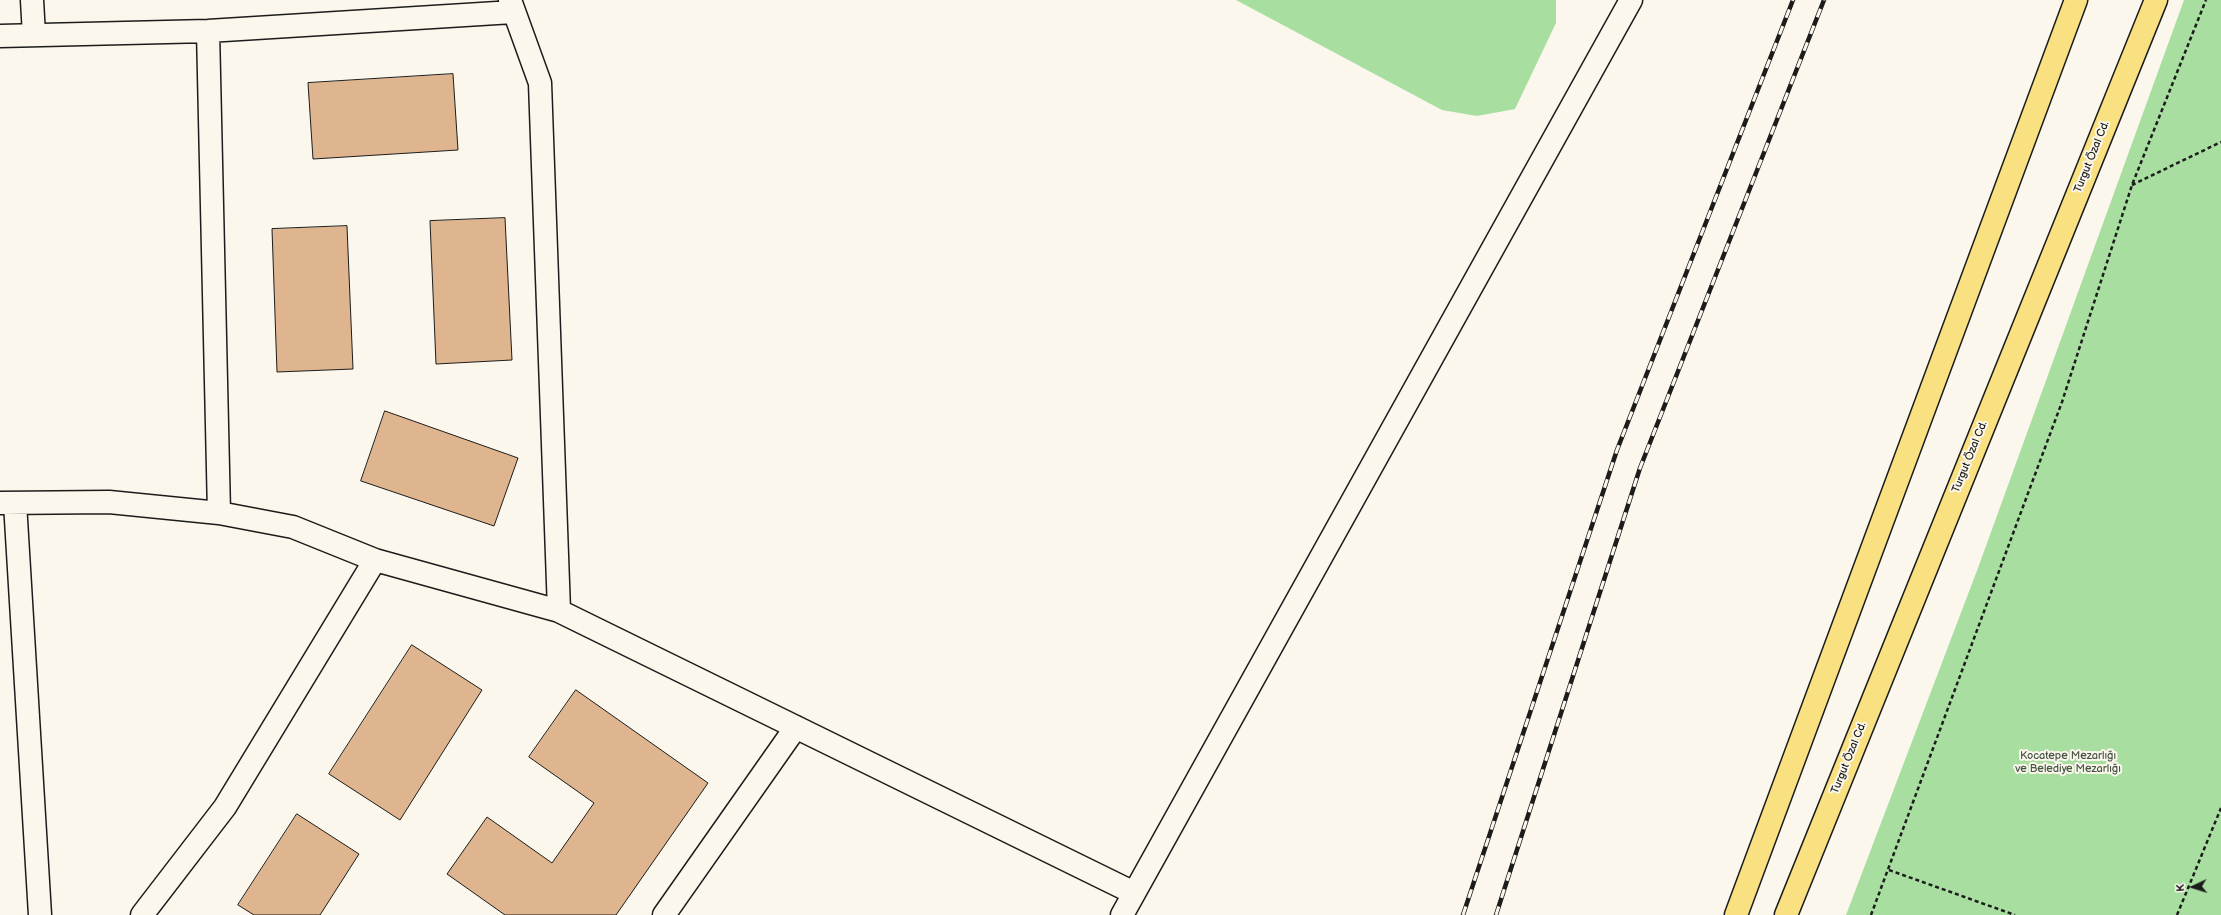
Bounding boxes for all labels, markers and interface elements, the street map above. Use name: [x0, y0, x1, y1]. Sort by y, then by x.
street label: Turgut Özal Cd.: [2072, 119, 2112, 195]
street label: Turgut Özal Cd.: [1950, 419, 1990, 495]
street label: Turgut Özal Cd.: [1829, 720, 1869, 796]
park label: Kocatepe Mezarlığı ve Belediye Mezarlığı: [2015, 749, 2121, 775]
north arrow: [2173, 867, 2213, 907]
text: K: [2174, 884, 2187, 892]

